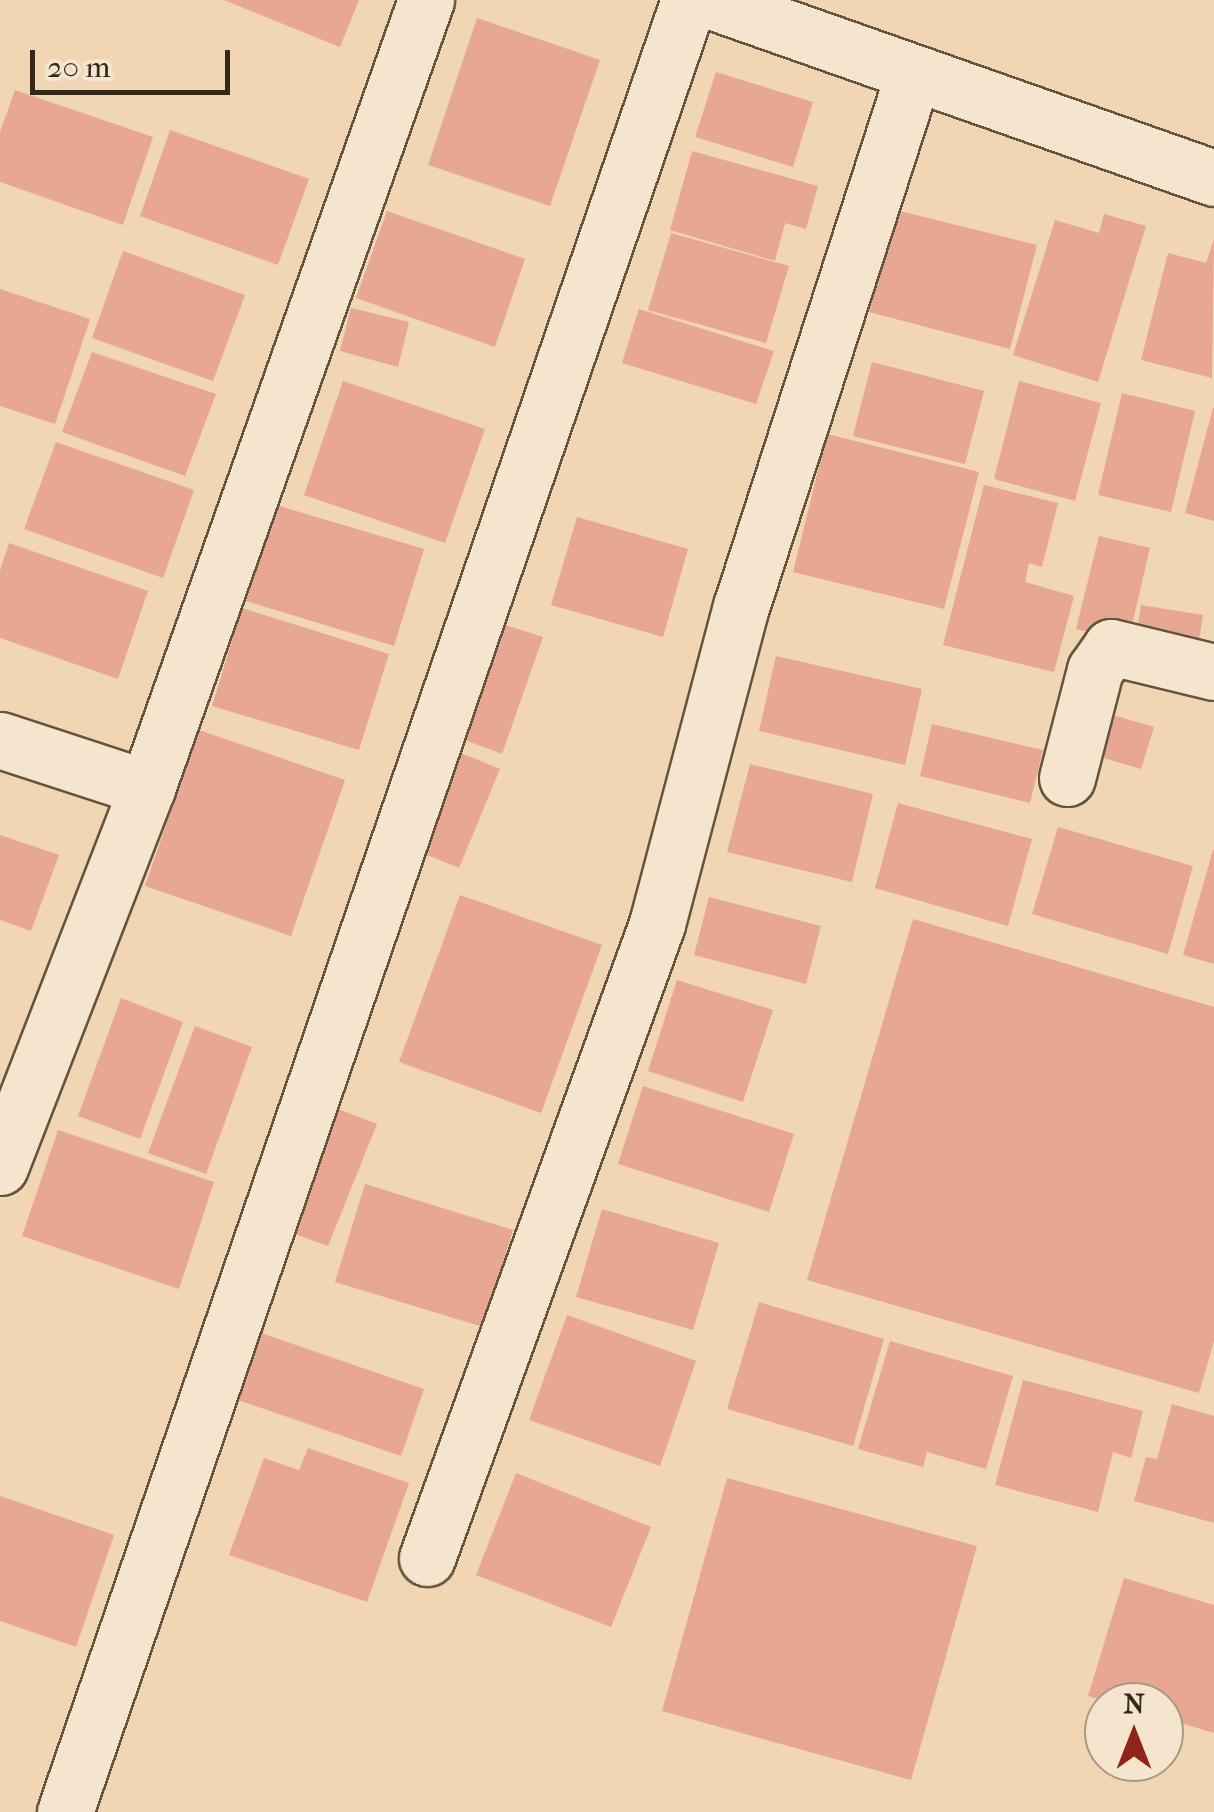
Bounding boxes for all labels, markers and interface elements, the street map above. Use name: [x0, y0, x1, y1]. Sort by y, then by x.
scale bar: [35, 30, 235, 92]
text: 20 m: [47, 50, 110, 85]
north arrow: [1084, 1682, 1184, 1782]
text: N: [1123, 1687, 1145, 1720]

